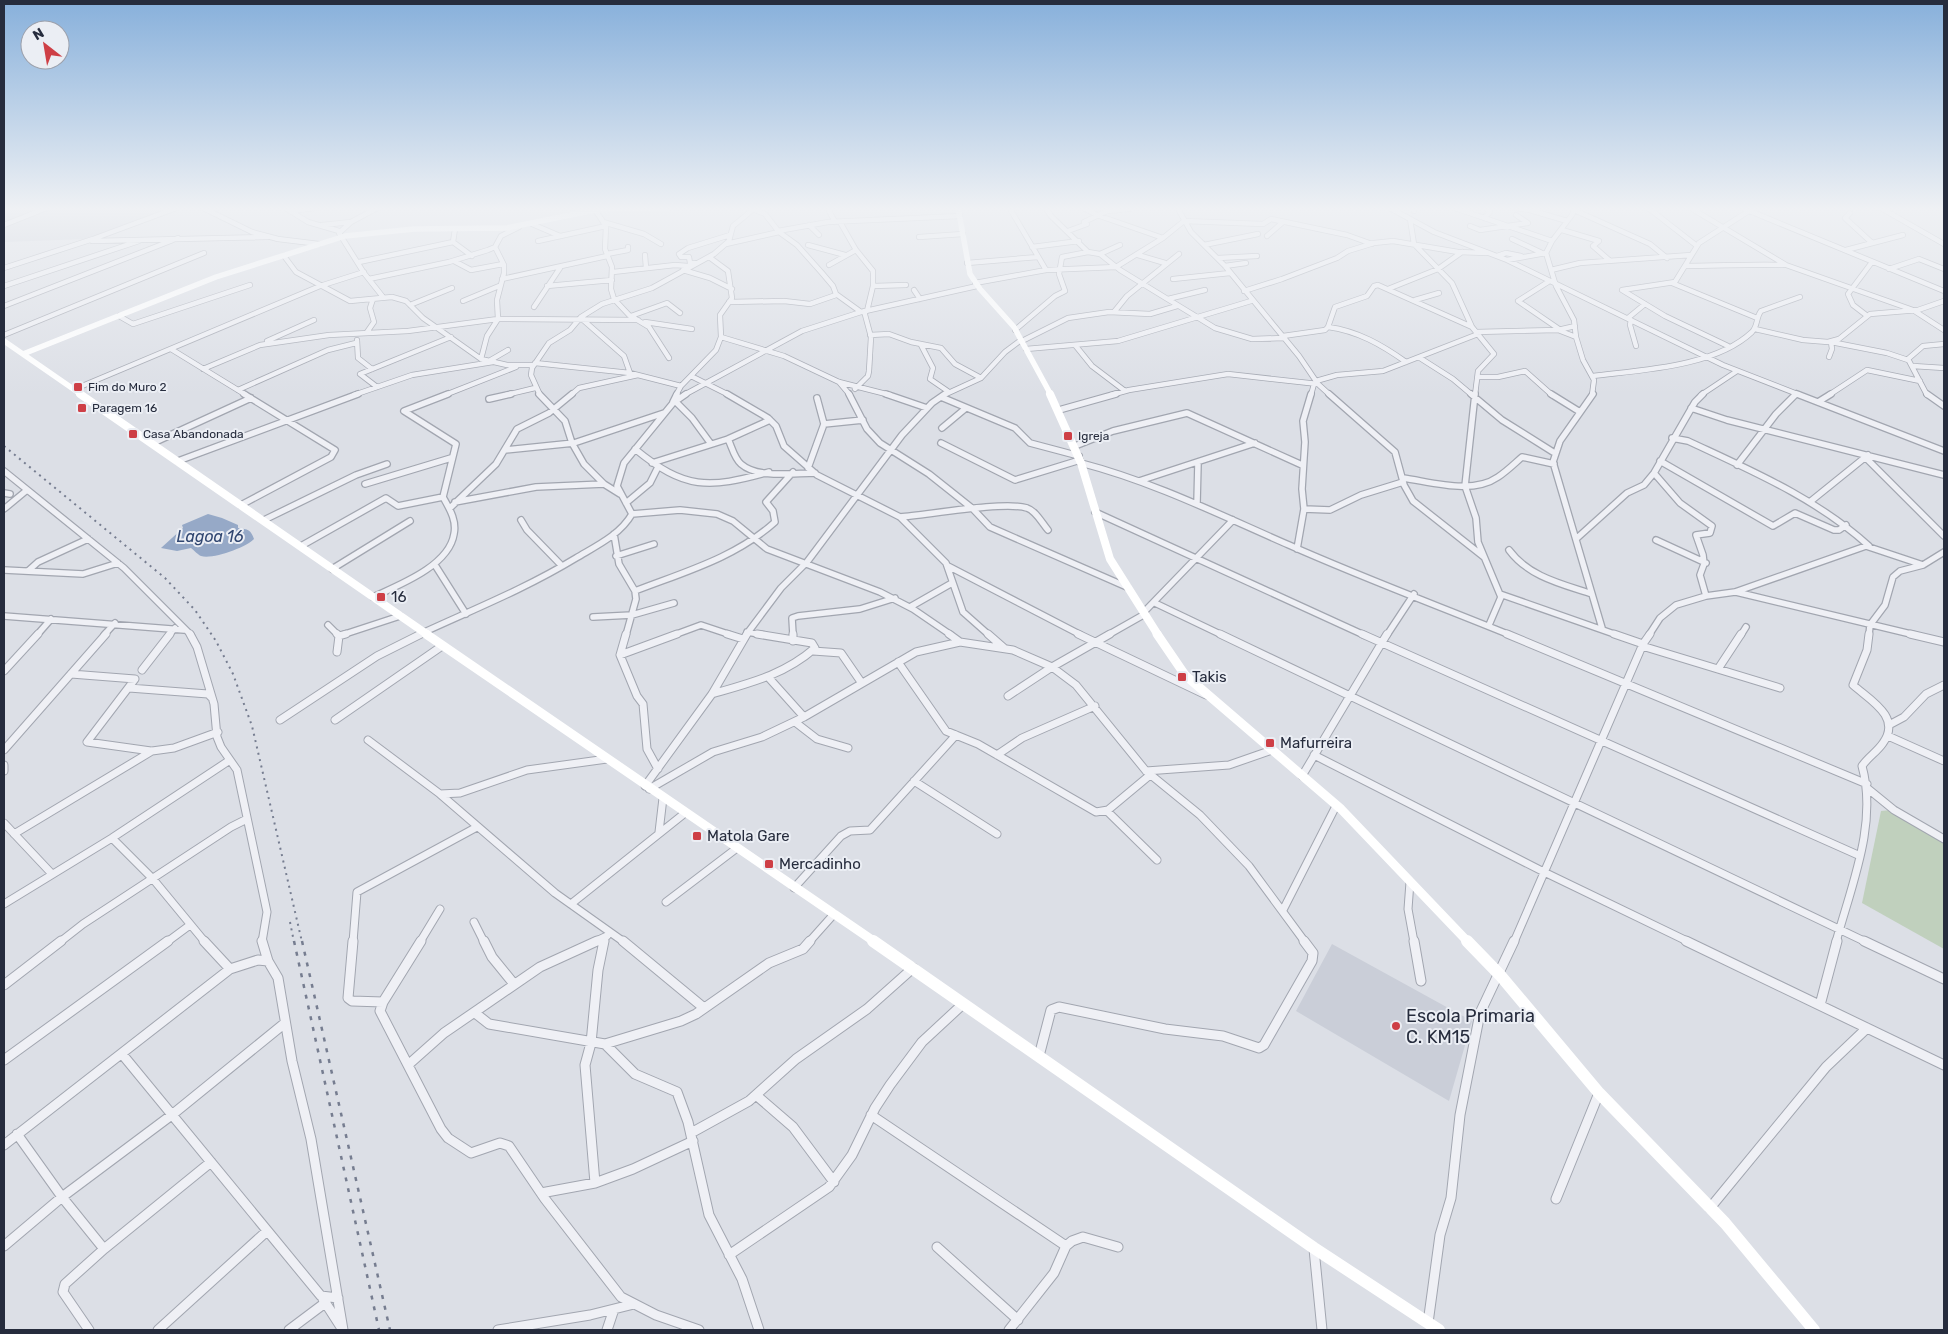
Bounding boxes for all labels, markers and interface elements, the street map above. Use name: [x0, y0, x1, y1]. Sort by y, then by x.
north arrow: [20, 20, 70, 70]
text: N: [30, 24, 47, 44]
place label: Fim do Muro 2: [88, 380, 167, 394]
marker: Fim do Muro 2: [72, 381, 84, 393]
place label: Paragem 16: [92, 401, 157, 415]
marker: Paragem 16: [76, 402, 88, 414]
place label: Casa Abandonada: [143, 427, 244, 441]
marker: Casa Abandonada: [127, 428, 139, 440]
place label: Igreja: [1078, 429, 1109, 443]
marker: Igreja: [1062, 430, 1074, 442]
water label: Lagoa 16: [177, 527, 244, 546]
place label: 16: [391, 588, 406, 606]
marker: 16: [375, 591, 387, 603]
place label: Takis: [1192, 668, 1227, 686]
marker: Takis: [1176, 671, 1188, 683]
place label: Mafurreira: [1280, 734, 1352, 752]
marker: Mafurreira: [1264, 737, 1276, 749]
place label: Matola Gare: [707, 827, 790, 845]
marker: Matola Gare: [691, 830, 703, 842]
place label: Mercadinho: [779, 855, 861, 873]
marker: Mercadinho: [763, 858, 775, 870]
place label: Escola Primaria C. KM15: [1406, 1005, 1535, 1048]
marker: Escola Primaria C. KM15: [1390, 1020, 1402, 1032]

